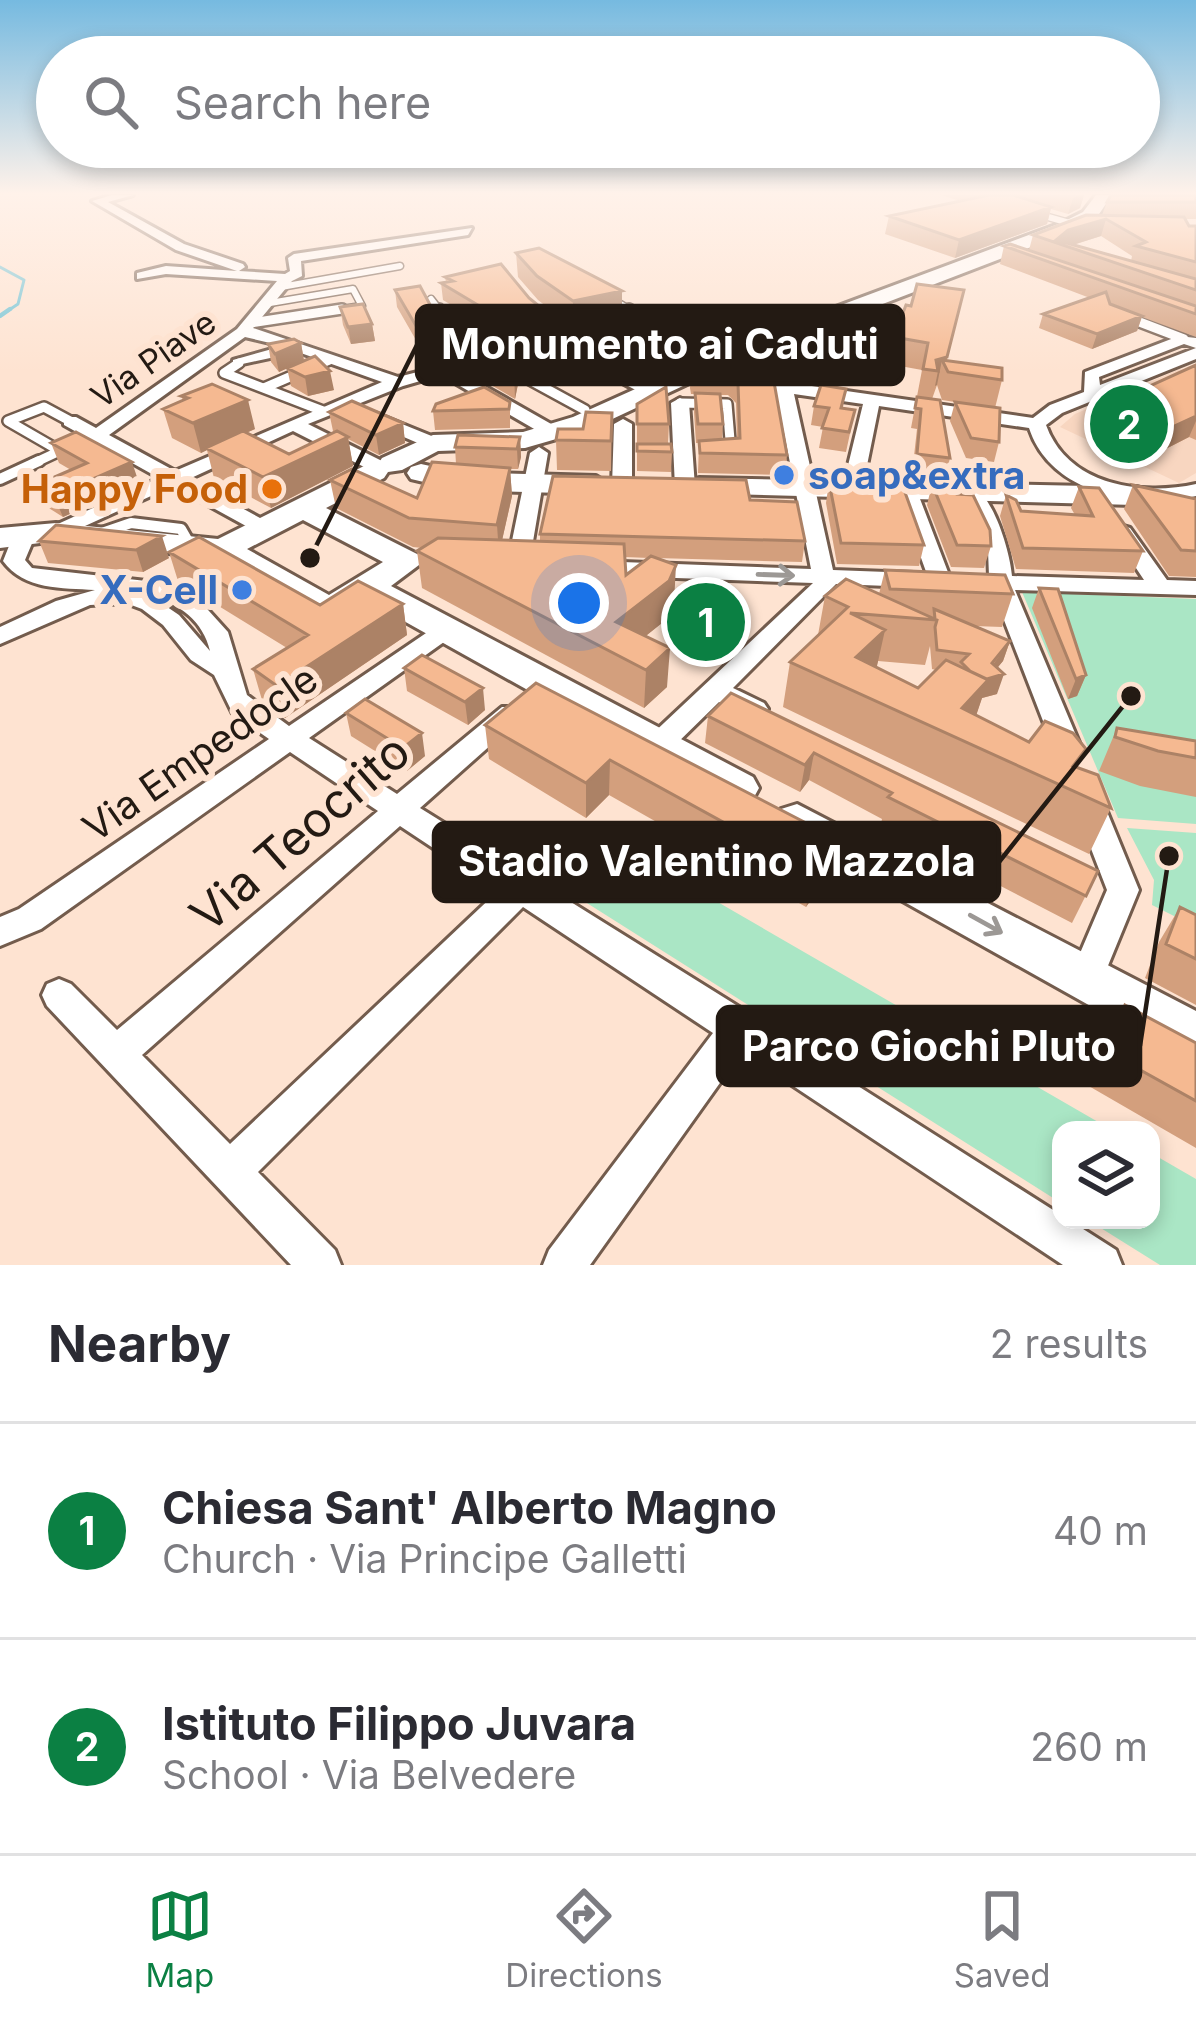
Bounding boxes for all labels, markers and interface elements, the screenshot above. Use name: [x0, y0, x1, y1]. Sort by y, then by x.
search box: [36, 36, 1160, 168]
icon: search: [78, 69, 144, 135]
text: Search here: [174, 75, 431, 130]
street label: Via Piave: [83, 302, 223, 416]
callout: Monumento ai Caduti: [417, 306, 903, 384]
text: Monumento ai Caduti: [441, 318, 879, 369]
pin: 2: [1090, 379, 1168, 469]
place label: soap&extra: [808, 451, 1025, 498]
marker: soap&extra: [771, 462, 797, 488]
place label: Happy Food: [21, 465, 248, 512]
marker: Happy Food: [259, 476, 285, 502]
one-way arrow: [756, 564, 795, 587]
place label: X-Cell: [99, 566, 218, 613]
your location: [549, 573, 609, 633]
marker: X-Cell: [229, 577, 255, 603]
pin: 1: [667, 577, 745, 667]
street label: Via Empedocle: [74, 654, 326, 851]
street label: Via Teocrito: [178, 721, 421, 944]
callout: Stadio Valentino Mazzola: [434, 823, 999, 901]
text: Stadio Valentino Mazzola: [458, 835, 976, 886]
one-way arrow: [967, 913, 1002, 936]
callout: Parco Giochi Pluto: [718, 1007, 1140, 1085]
text: Parco Giochi Pluto: [742, 1020, 1116, 1071]
map controls: [1052, 1121, 1160, 1229]
button: layers: [1052, 1121, 1160, 1229]
text: Nearby: [48, 1313, 231, 1374]
text: 2 results: [990, 1320, 1148, 1367]
text: Chiesa Sant' Alberto Magno: [162, 1480, 777, 1535]
text: 1: [79, 1507, 95, 1554]
text: 40 m: [1053, 1507, 1148, 1554]
text: Church · Via Principe Galletti: [162, 1535, 687, 1582]
text: Istituto Filippo Juvara: [162, 1696, 636, 1751]
text: 2: [75, 1723, 99, 1770]
text: 260 m: [1030, 1723, 1148, 1770]
text: School · Via Belvedere: [162, 1751, 576, 1798]
tab: Map: [146, 1883, 214, 1995]
tab: Directions: [505, 1883, 663, 1995]
tab: Saved: [954, 1883, 1050, 1995]

